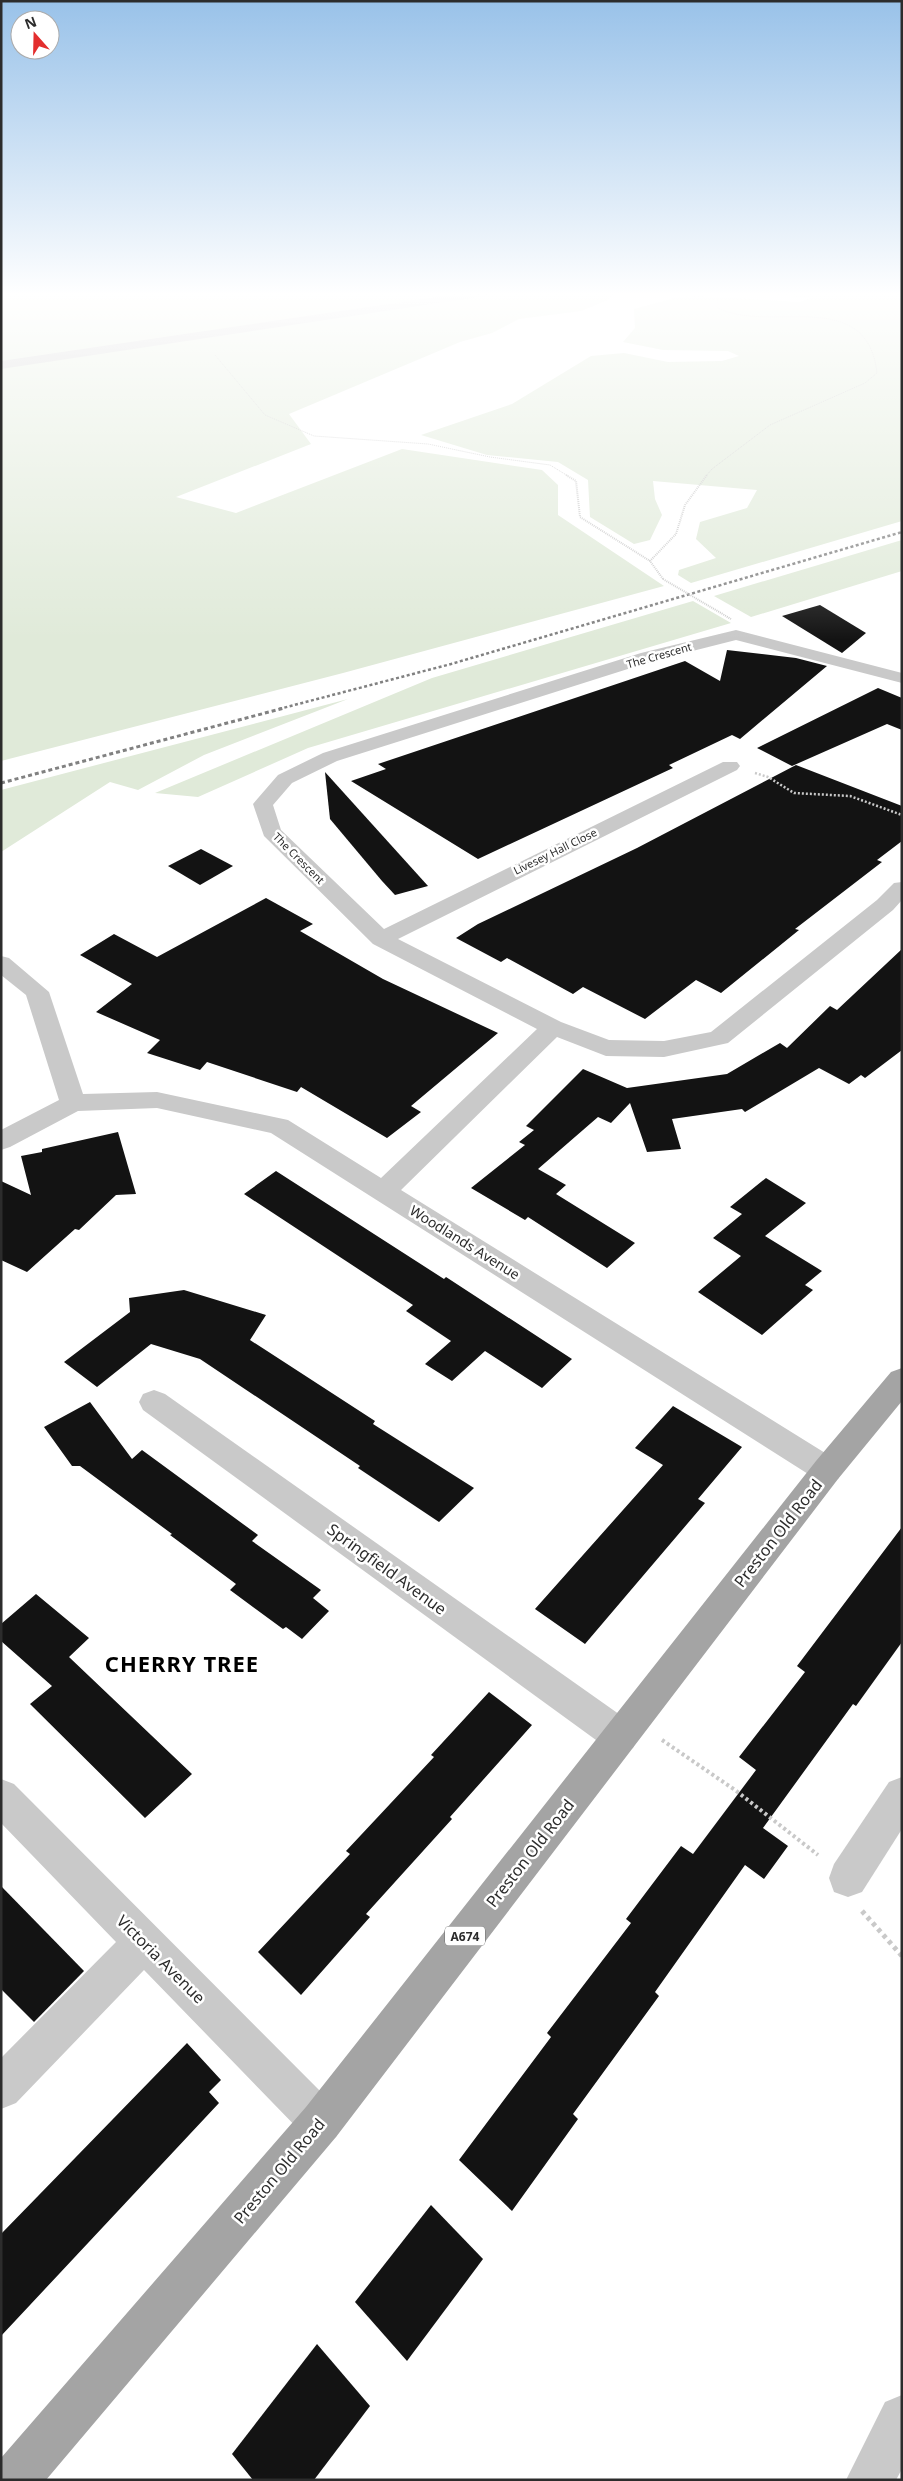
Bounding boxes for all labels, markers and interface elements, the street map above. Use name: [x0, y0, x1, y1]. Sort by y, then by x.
north arrow: [10, 10, 60, 60]
text: N: [22, 11, 39, 33]
street label: The Crescent: [625, 639, 693, 671]
street label: Livesey Hall Close: [511, 824, 599, 878]
street label: The Crescent: [270, 829, 328, 887]
street label: Woodlands Avenue: [406, 1200, 524, 1284]
street label: Preston Old Road: [729, 1475, 827, 1591]
street label: Springfield Avenue: [323, 1518, 451, 1620]
district label: CHERRY TREE: [105, 1648, 259, 1678]
street label: Preston Old Road: [481, 1795, 579, 1911]
street label: Victoria Avenue: [112, 1910, 210, 2008]
road number: A674: [445, 1926, 485, 1945]
street label: Preston Old Road: [228, 2114, 330, 2228]

